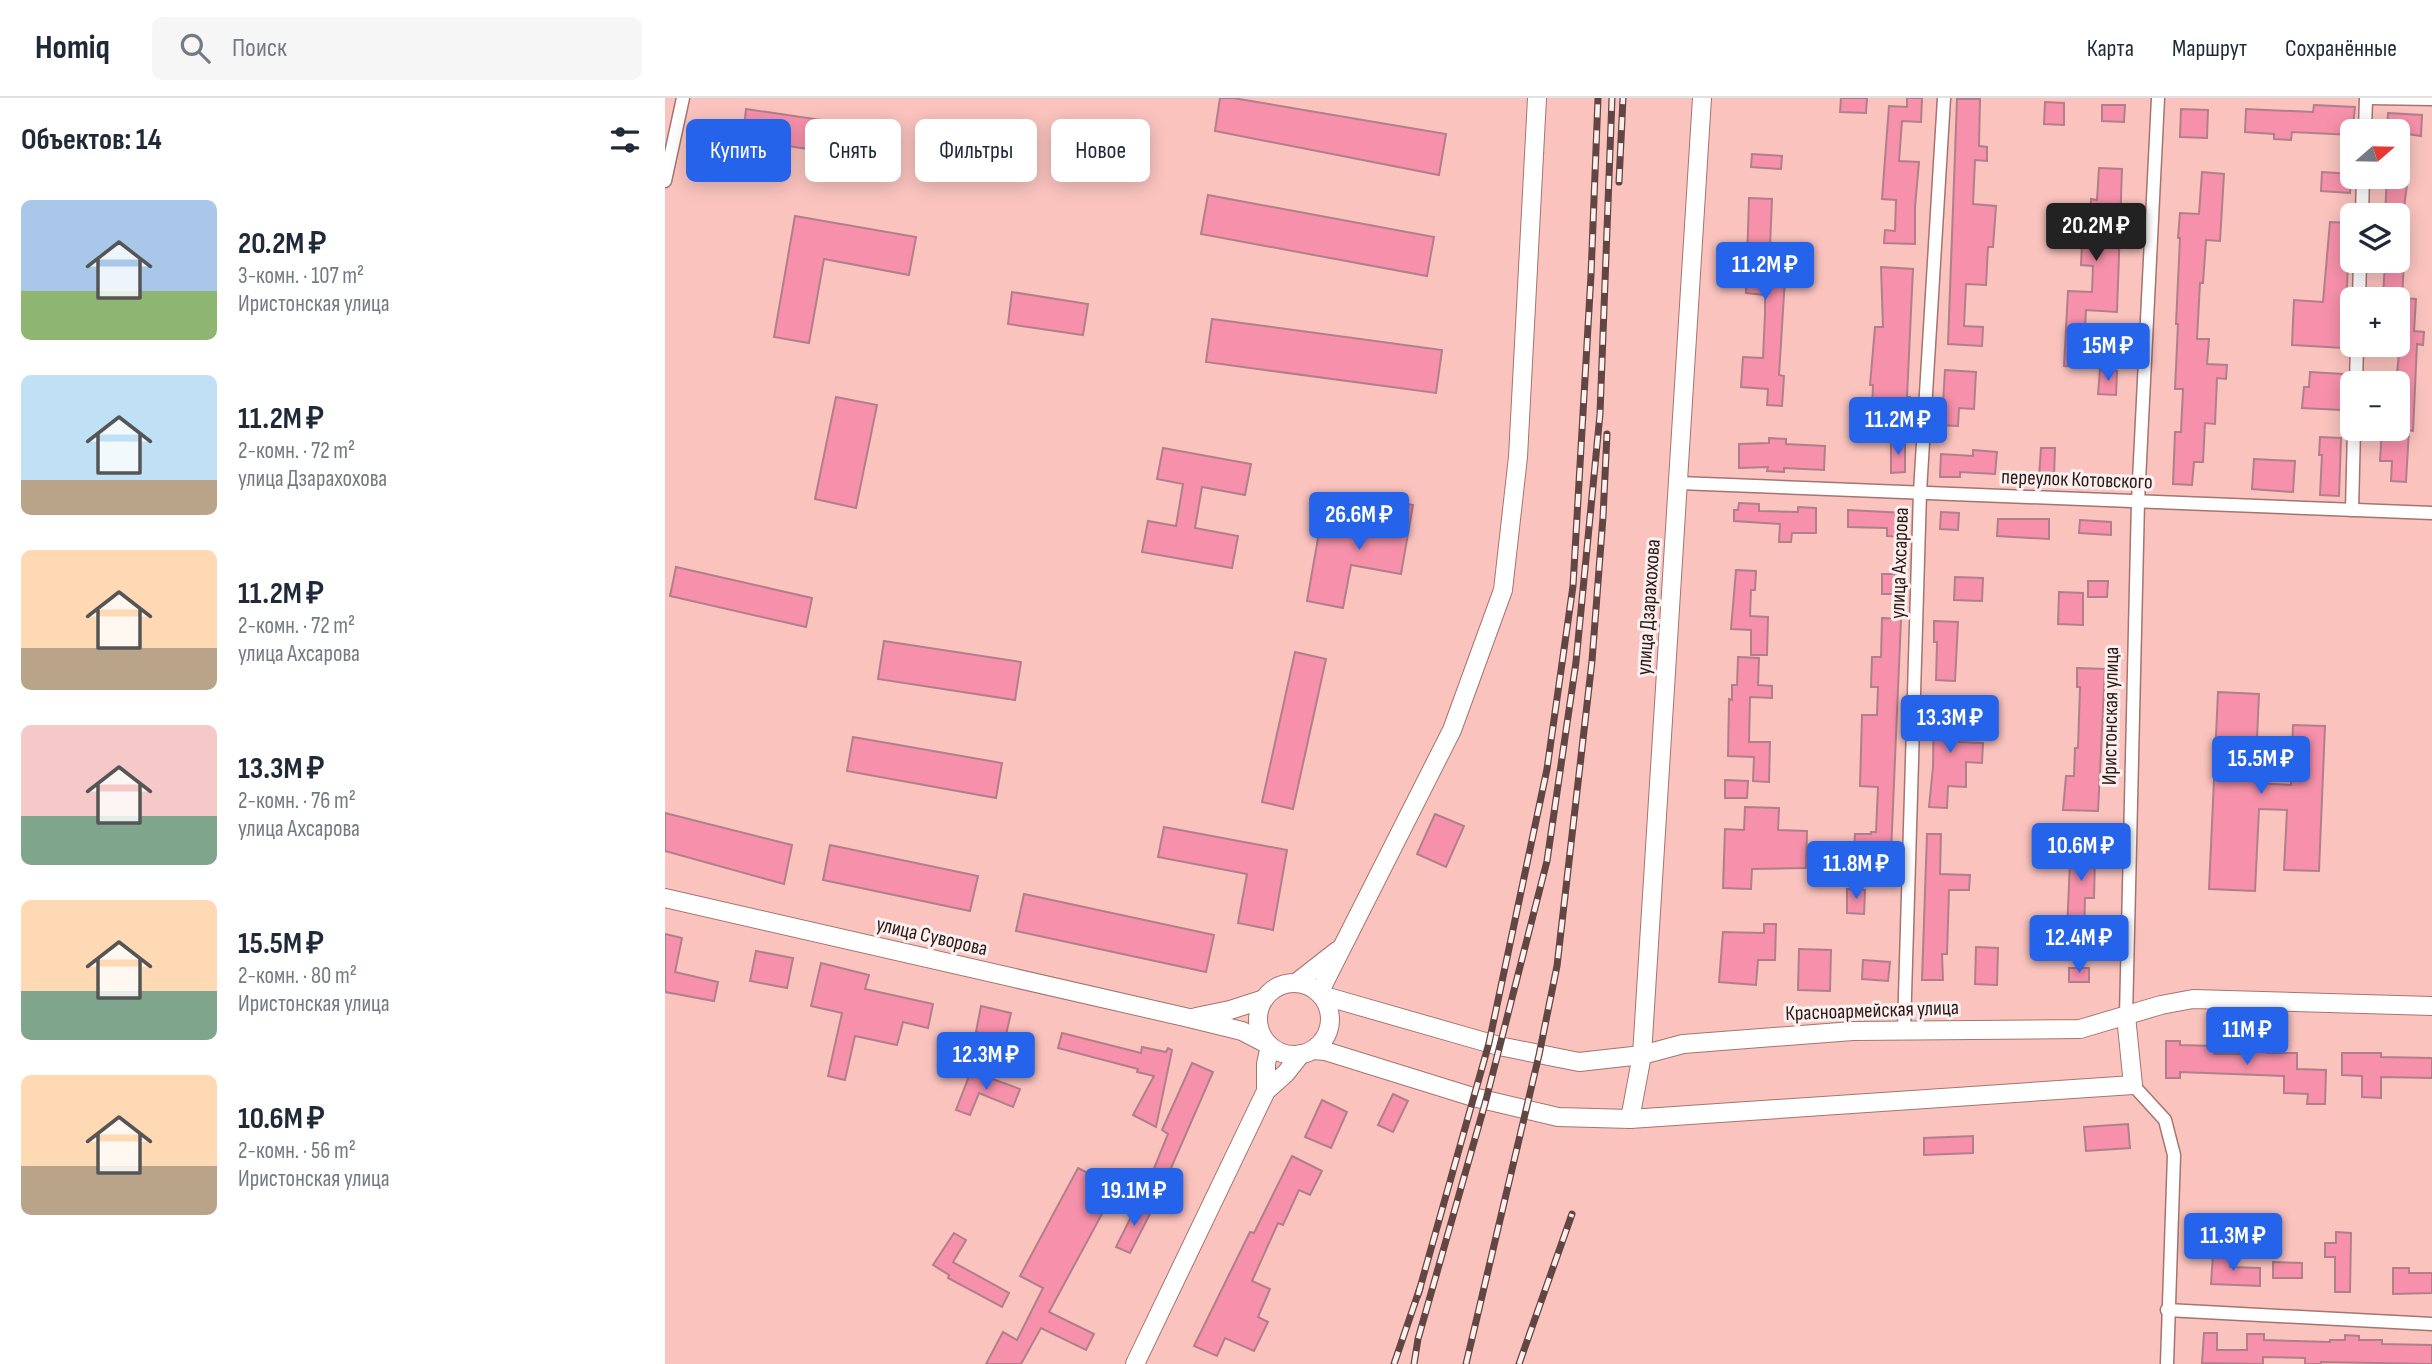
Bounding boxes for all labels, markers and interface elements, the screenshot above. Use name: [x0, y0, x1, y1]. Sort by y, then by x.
search box: [152, 17, 642, 80]
text: Homiq: [35, 28, 110, 68]
icon: search: [176, 29, 214, 67]
text: Поиск: [232, 33, 287, 64]
text: Карта: [2087, 34, 2134, 63]
text: Маршрут: [2172, 34, 2247, 63]
text: Сохранённые: [2285, 34, 2397, 63]
chip: Купить: [686, 119, 791, 182]
chip: Снять: [805, 119, 901, 182]
chip: Фильтры: [915, 119, 1037, 182]
chip: Новое: [1051, 119, 1150, 182]
north arrow: [2340, 119, 2410, 189]
map controls: [2340, 119, 2410, 441]
icon: filters: [606, 121, 644, 159]
text: Объектов: 14: [21, 122, 162, 158]
button: layers: [2340, 203, 2410, 273]
pin: 20.2M ₽: [2031, 204, 2161, 263]
text: 20.2M ₽: [2062, 212, 2130, 240]
text: 20.2M ₽: [238, 226, 326, 262]
icon: home: [77, 228, 161, 312]
pin: 11.2M ₽: [1700, 242, 1830, 302]
text: 11.2M ₽: [1732, 251, 1798, 279]
text: 3-комн. · 107 m²: [238, 262, 364, 290]
button: +: [2340, 287, 2410, 357]
text: Иристонская улица: [238, 290, 390, 318]
pin: 15M ₽: [2059, 324, 2157, 383]
text: 15M ₽: [2083, 332, 2133, 360]
button: −: [2340, 371, 2410, 441]
pin: 11.2M ₽: [1833, 398, 1963, 457]
text: 11.2M ₽: [238, 401, 324, 437]
icon: home: [77, 403, 161, 487]
text: 11.2M ₽: [1865, 406, 1931, 434]
text: 2-комн. · 72 m²: [238, 437, 355, 465]
street label: переулок Котовского: [2001, 464, 2153, 495]
text: улица Дзарахохова: [238, 465, 387, 493]
pin: 26.6M ₽: [1294, 492, 1424, 552]
text: 26.6M ₽: [1325, 501, 1393, 529]
street label: улица Ахсарова: [1885, 507, 1914, 619]
street label: улица Дзарахохова: [1631, 538, 1666, 676]
text: 11.2M ₽: [238, 576, 324, 612]
icon: home: [77, 578, 161, 662]
text: 2-комн. · 72 m²: [238, 612, 355, 640]
text: улица Ахсарова: [238, 640, 360, 668]
street label: Иристонская улица: [2097, 647, 2124, 785]
pin: 13.3M ₽: [1885, 696, 2015, 755]
text: 13.3M ₽: [1917, 704, 1983, 732]
pin: 15.5M ₽: [2196, 736, 2326, 796]
text: 15.5M ₽: [2228, 745, 2294, 773]
text: 13.3M ₽: [238, 751, 325, 787]
icon: home: [77, 753, 161, 837]
text: 2-комн. · 76 m²: [238, 787, 356, 815]
text: улица Ахсарова: [238, 815, 360, 843]
pin: 10.6M ₽: [2016, 824, 2146, 883]
text: 10.6M ₽: [2048, 832, 2114, 860]
pin: 11.8M ₽: [1791, 842, 1921, 901]
text: 11.8M ₽: [1823, 850, 1889, 878]
street label: улица Суворова: [874, 912, 990, 961]
pin: 12.4M ₽: [2014, 916, 2144, 975]
text: 12.4M ₽: [2046, 924, 2112, 952]
text: 15.5M ₽: [238, 926, 324, 962]
icon: home: [77, 928, 161, 1012]
text: 2-комн. · 80 m²: [238, 962, 357, 990]
text: Иристонская улица: [238, 990, 390, 1018]
street label: Красноармейская улица: [1785, 995, 1959, 1026]
pin: 11M ₽: [2198, 1007, 2296, 1067]
text: 11M ₽: [2222, 1016, 2272, 1044]
pin: 12.3M ₽: [921, 1032, 1051, 1092]
text: 12.3M ₽: [953, 1041, 1019, 1069]
text: 10.6M ₽: [238, 1101, 325, 1137]
icon: home: [77, 1103, 161, 1187]
text: 2-комн. · 56 m²: [238, 1137, 356, 1165]
text: Иристонская улица: [238, 1165, 390, 1193]
pin: 19.1M ₽: [1069, 1168, 1199, 1228]
text: 19.1M ₽: [1101, 1177, 1167, 1205]
pin: 11.3M ₽: [2168, 1214, 2298, 1273]
text: 11.3M ₽: [2200, 1222, 2266, 1250]

